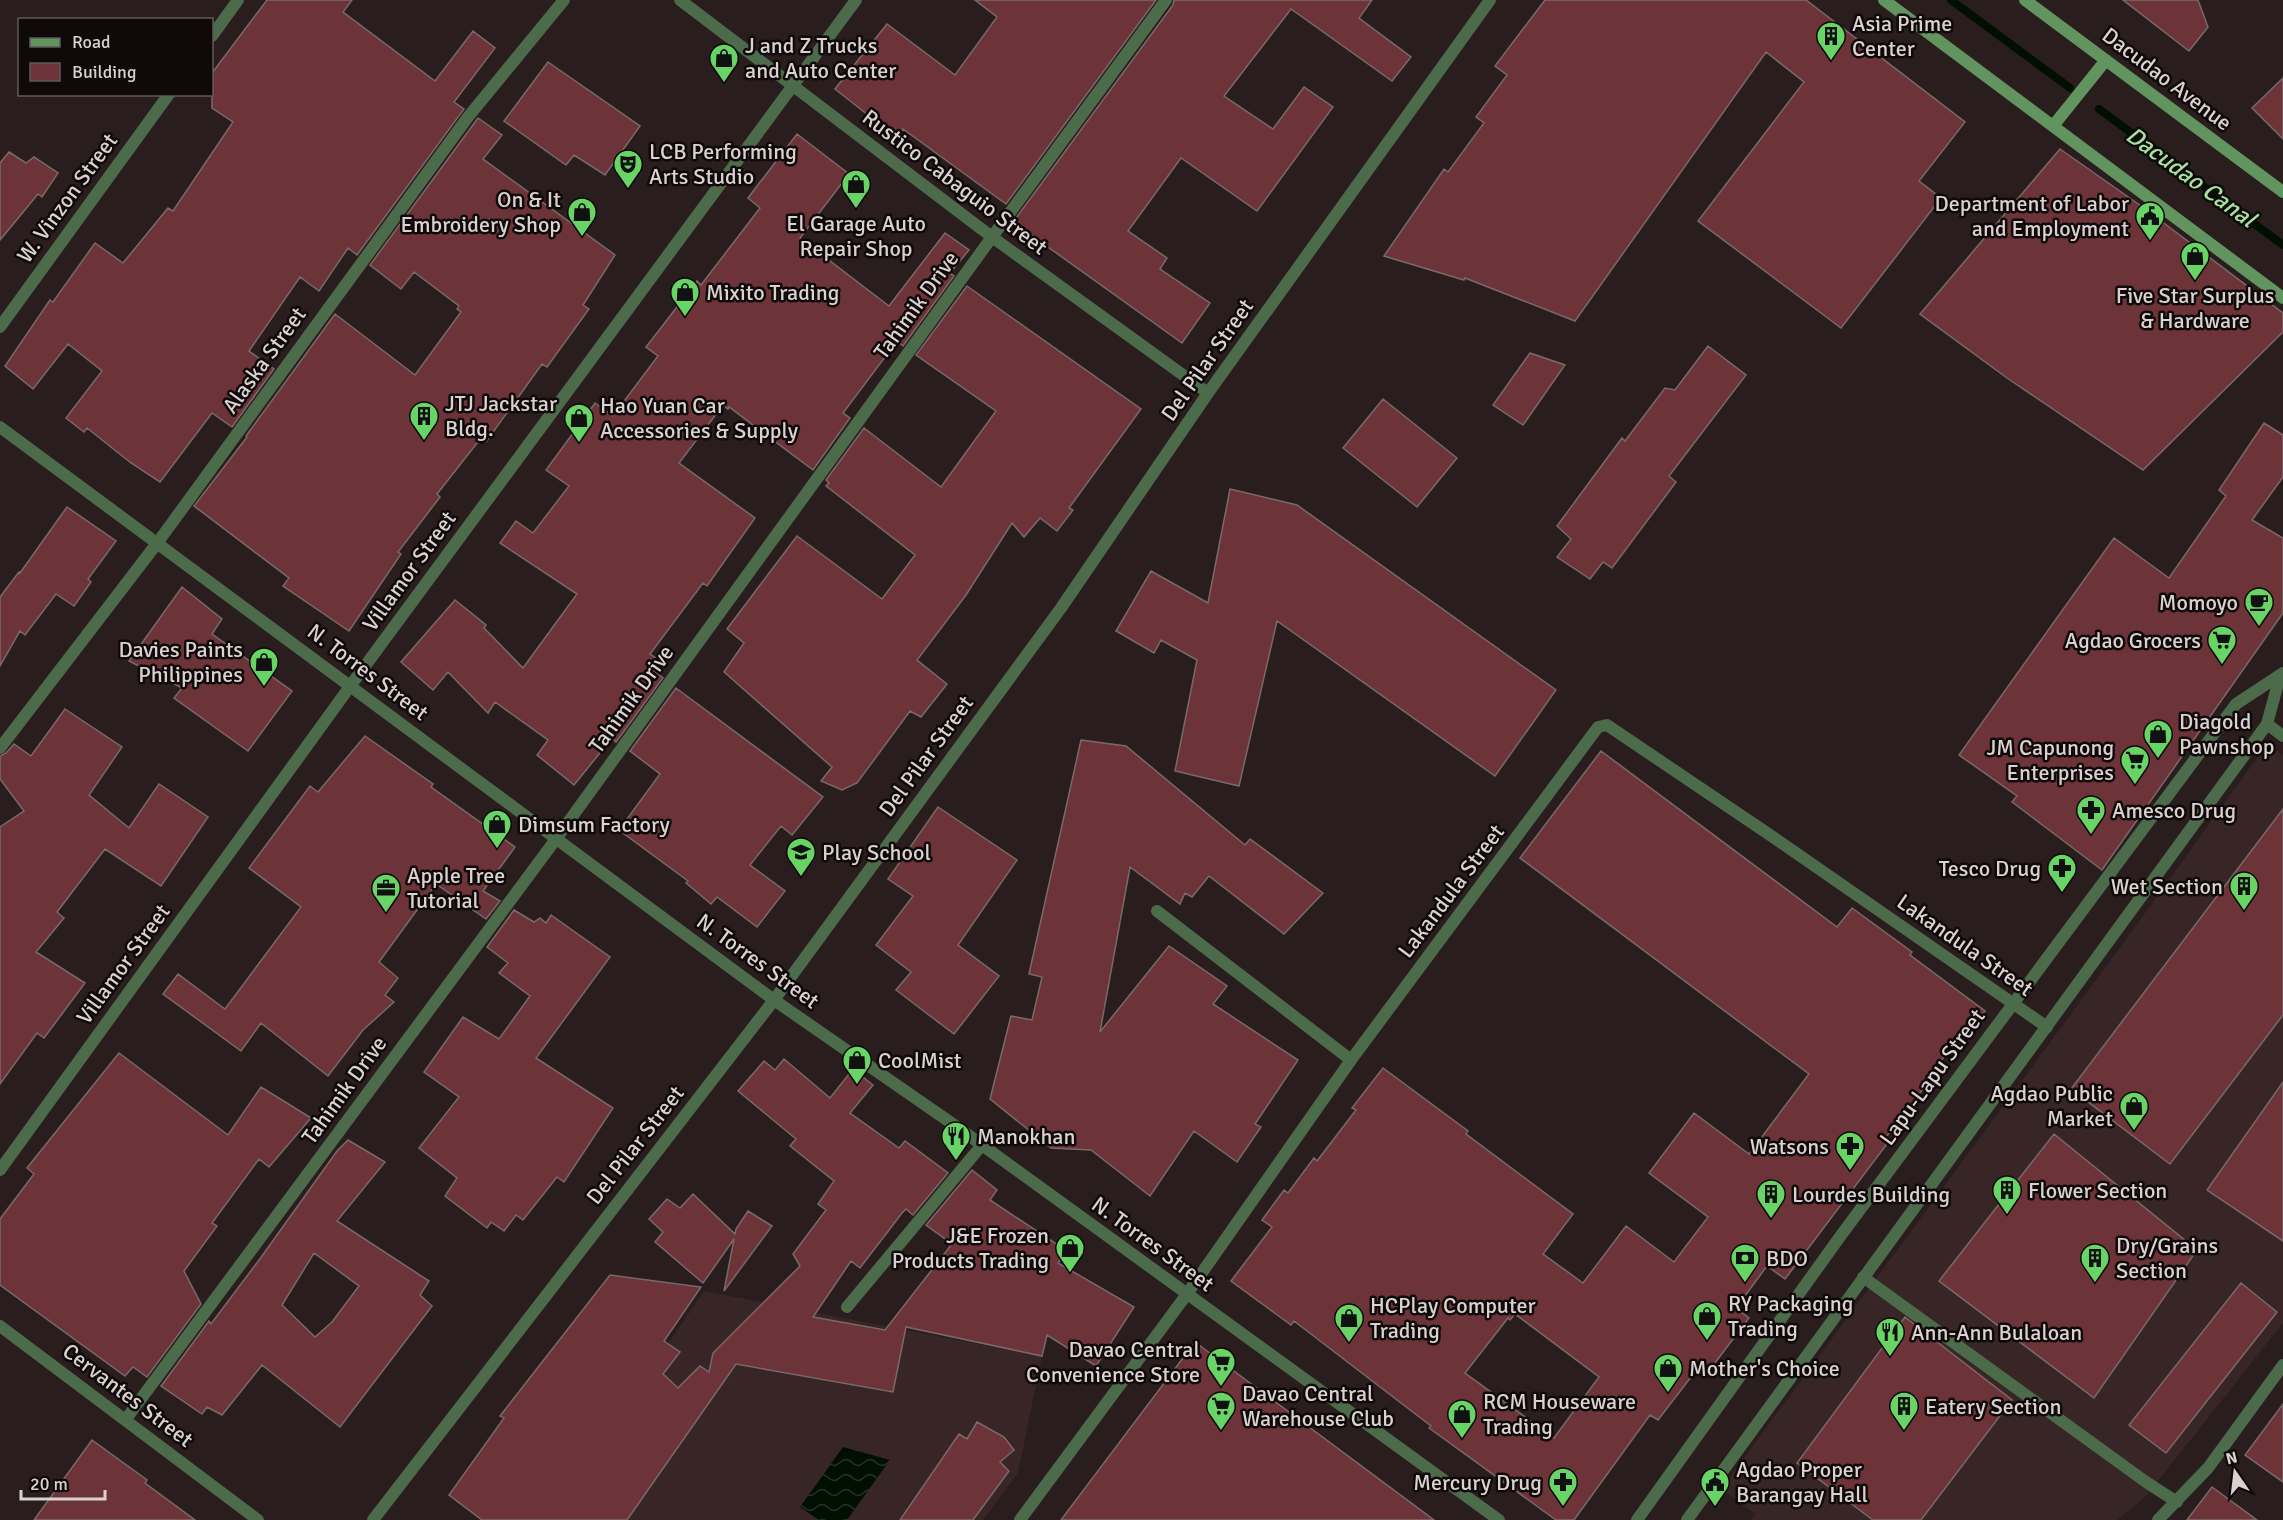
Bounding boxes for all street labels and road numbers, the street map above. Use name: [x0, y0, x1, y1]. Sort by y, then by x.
street label: Dacudao Avenue: [2097, 21, 2237, 137]
street label: Rustico Cabaguio Street: [857, 104, 1053, 261]
street label: W. Vinzon Street: [11, 128, 123, 268]
street label: Tahimik Drive: [868, 246, 964, 364]
street label: Del Pilar Street: [1155, 293, 1259, 426]
street label: Alaska Street: [216, 301, 312, 418]
street label: Villamor Street: [356, 506, 462, 636]
street label: N. Torres Street: [302, 618, 434, 726]
street label: Tahimik Drive: [583, 640, 679, 758]
street label: Del Pilar Street: [873, 690, 979, 822]
street label: Lakandula Street: [1392, 819, 1510, 963]
street label: Lakandula Street: [1892, 888, 2039, 1002]
street label: Villamor Street: [70, 899, 176, 1029]
street label: N. Torres Street: [692, 908, 825, 1015]
street label: Lapu-Lapu Street: [1873, 1003, 1991, 1151]
street label: Tahimik Drive: [296, 1031, 392, 1149]
street label: Del Pilar Street: [580, 1080, 690, 1210]
street label: N. Torres Street: [1087, 1191, 1220, 1298]
street label: Cervantes Street: [57, 1337, 199, 1453]

